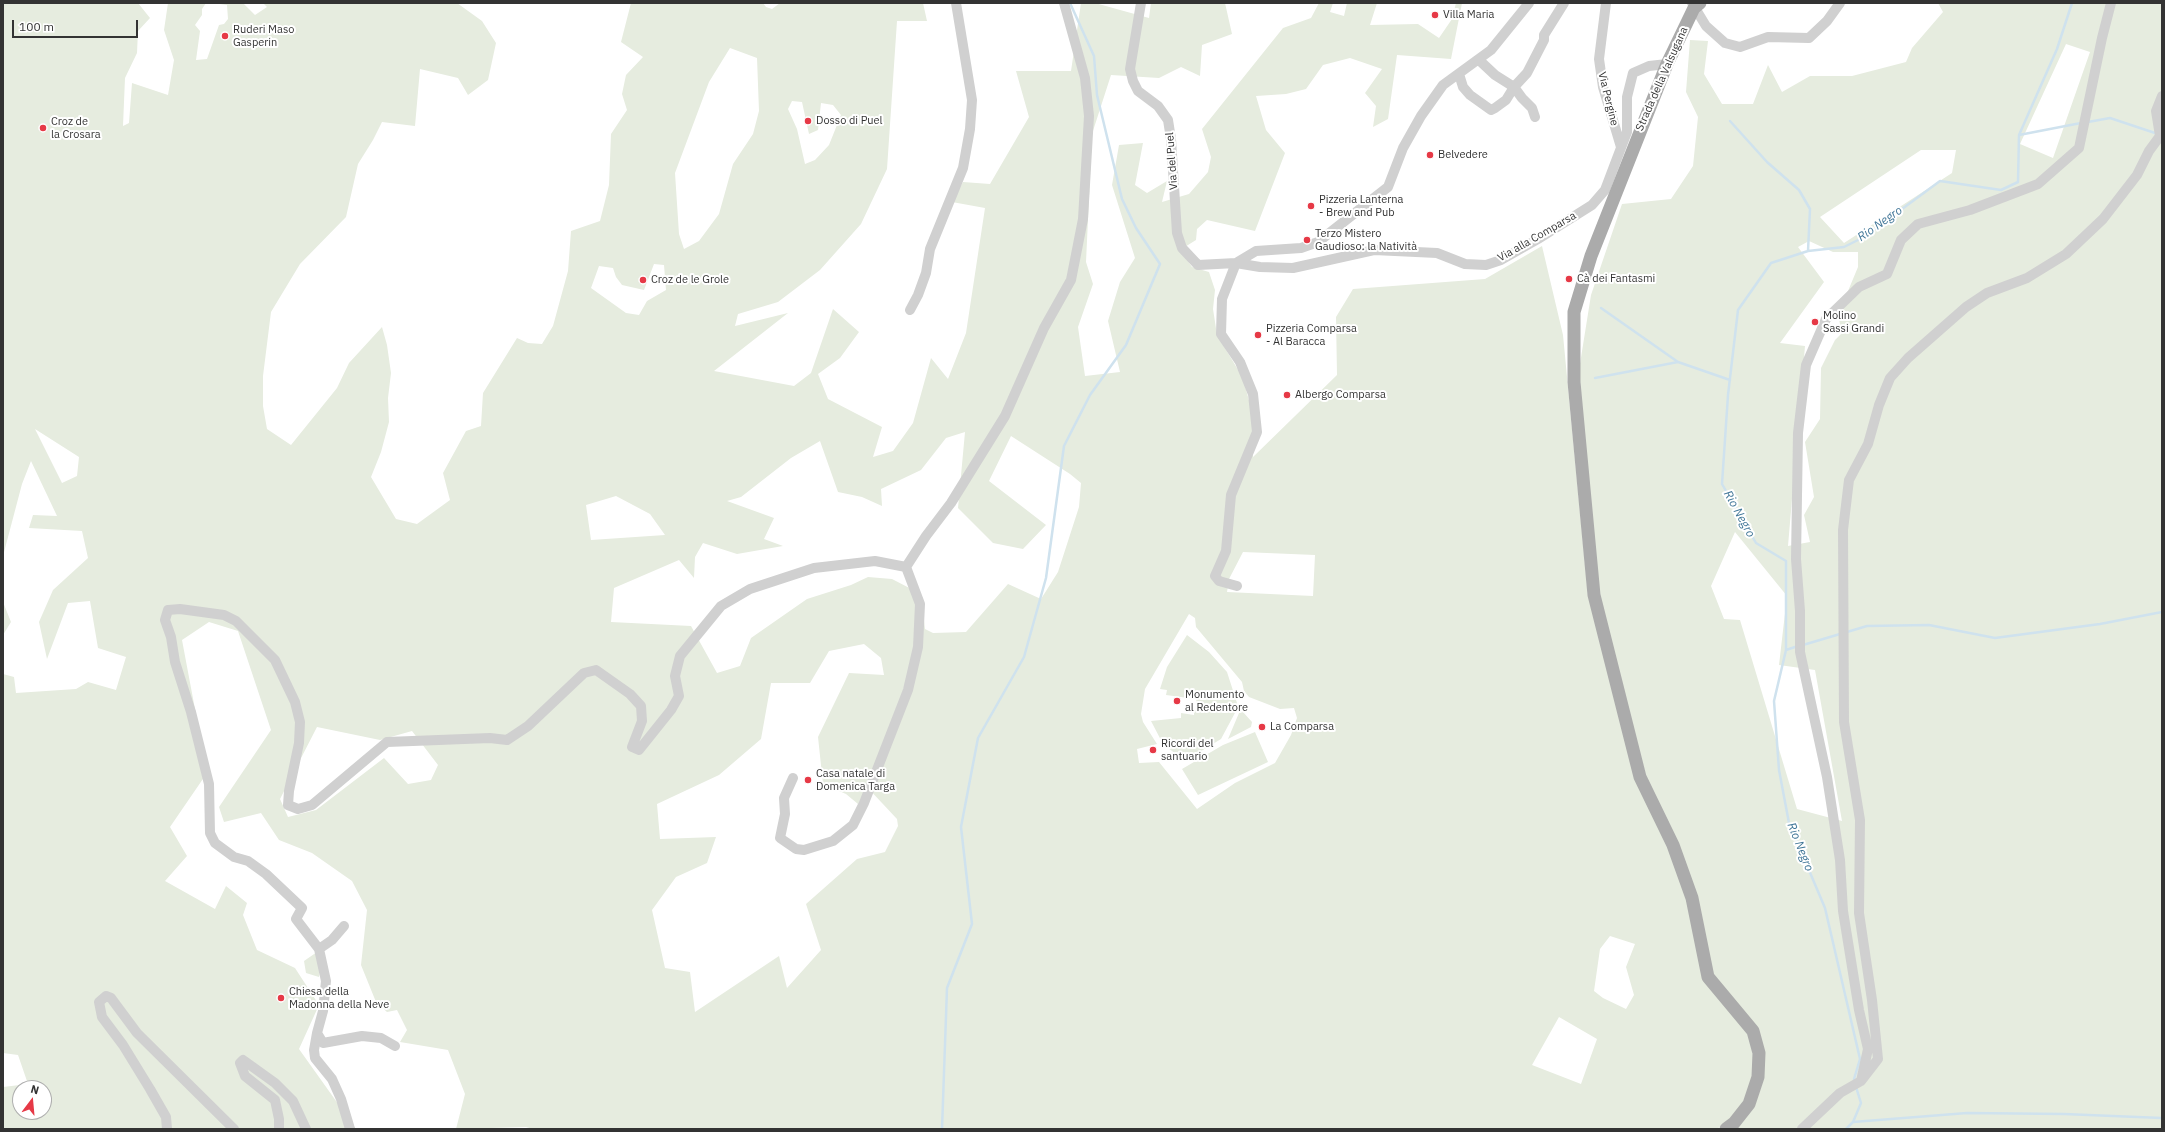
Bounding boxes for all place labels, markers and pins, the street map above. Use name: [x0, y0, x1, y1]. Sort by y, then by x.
place label: Villa Maria: [1443, 8, 1494, 22]
marker: Villa Maria: [1430, 10, 1440, 20]
place label: Ruderi Maso Gasperin: [233, 23, 294, 49]
marker: Ruderi Maso Gasperin: [220, 31, 230, 41]
place label: Dosso di Puel: [816, 114, 883, 128]
place label: Croz de la Crosara: [51, 115, 101, 141]
marker: Dosso di Puel: [803, 116, 813, 126]
marker: Croz de la Crosara: [38, 123, 48, 133]
place label: Belvedere: [1438, 148, 1488, 162]
marker: Belvedere: [1425, 150, 1435, 160]
place label: Pizzeria Lanterna - Brew and Pub: [1319, 193, 1403, 219]
marker: Pizzeria Lanterna - Brew and Pub: [1306, 201, 1316, 211]
place label: Terzo Mistero Gaudioso: la Natività: [1315, 227, 1417, 253]
marker: Terzo Mistero Gaudioso: la Natività: [1302, 235, 1312, 245]
place label: Cà dei Fantasmi: [1577, 272, 1655, 286]
place label: Croz de le Grole: [651, 273, 729, 287]
marker: Cà dei Fantasmi: [1564, 274, 1574, 284]
marker: Croz de le Grole: [638, 275, 648, 285]
place label: Molino Sassi Grandi: [1823, 309, 1884, 335]
marker: Molino Sassi Grandi: [1810, 317, 1820, 327]
place label: Pizzeria Comparsa - Al Baracca: [1266, 322, 1357, 348]
marker: Pizzeria Comparsa - Al Baracca: [1253, 330, 1263, 340]
place label: Albergo Comparsa: [1295, 388, 1386, 402]
marker: Albergo Comparsa: [1282, 390, 1292, 400]
place label: Monumento al Redentore: [1185, 688, 1248, 714]
marker: Monumento al Redentore: [1172, 696, 1182, 706]
place label: La Comparsa: [1270, 720, 1334, 734]
marker: La Comparsa: [1257, 722, 1267, 732]
place label: Ricordi del santuario: [1161, 737, 1214, 763]
marker: Ricordi del santuario: [1148, 745, 1158, 755]
place label: Casa natale di Domenica Targa: [816, 767, 895, 793]
marker: Casa natale di Domenica Targa: [803, 775, 813, 785]
place label: Chiesa della Madonna della Neve: [289, 985, 389, 1011]
marker: Chiesa della Madonna della Neve: [276, 993, 286, 1003]

